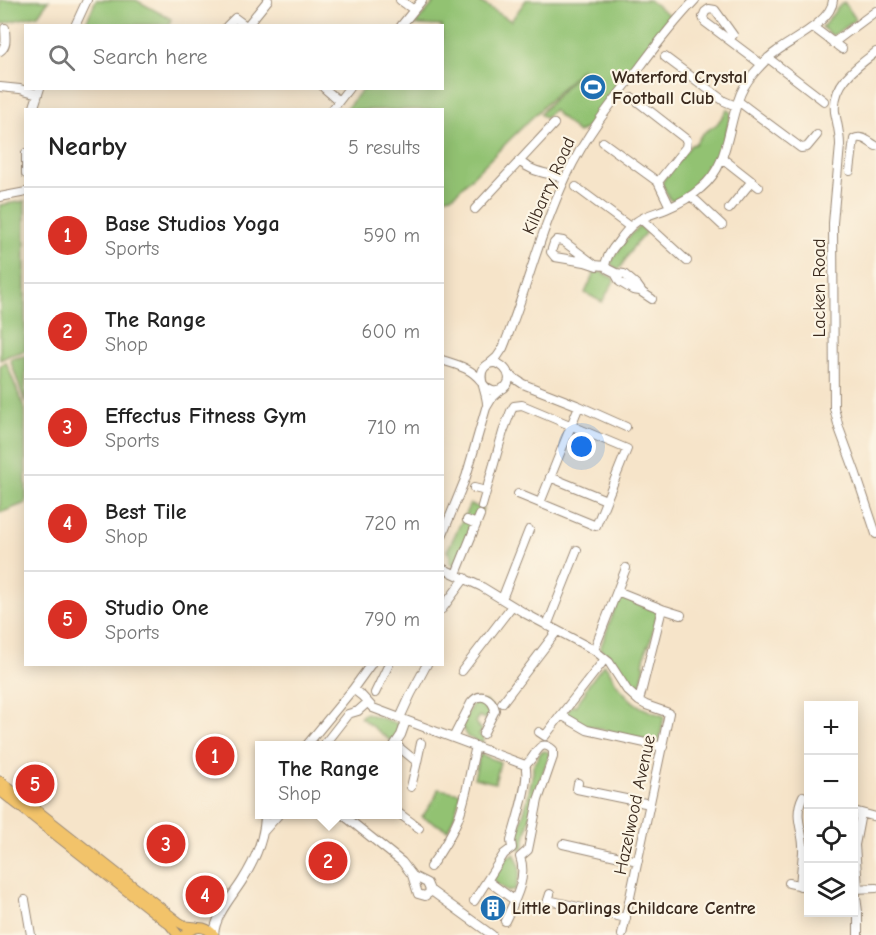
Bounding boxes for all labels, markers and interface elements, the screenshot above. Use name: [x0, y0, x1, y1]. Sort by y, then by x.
search box: [24, 24, 444, 90]
icon: search: [45, 41, 78, 74]
text: Search here: [93, 44, 208, 70]
place label: Waterford Crystal Football Club: [612, 67, 747, 109]
sports icon: Waterford Crystal Football Club: [578, 72, 608, 102]
text: Nearby: [48, 132, 127, 162]
street label: Kilbarry Road: [518, 134, 580, 238]
text: 5 results: [348, 136, 420, 159]
text: Base Studios Yoga: [105, 211, 280, 237]
text: 1: [64, 224, 71, 247]
text: 590 m: [363, 224, 420, 247]
text: Sports: [105, 237, 159, 260]
street label: Lacken Road: [809, 239, 830, 337]
text: The Range: [105, 307, 206, 333]
text: 2: [63, 320, 72, 343]
text: 600 m: [362, 320, 420, 343]
text: Shop: [105, 333, 148, 356]
text: Effectus Fitness Gym: [105, 403, 306, 429]
text: 3: [63, 416, 72, 439]
text: 710 m: [367, 416, 420, 439]
text: Sports: [105, 429, 159, 452]
your location: [567, 432, 596, 461]
text: Best Tile: [105, 499, 187, 525]
text: 4: [63, 512, 72, 535]
text: 720 m: [365, 512, 420, 535]
text: Shop: [105, 525, 148, 548]
text: Studio One: [105, 595, 208, 621]
text: 5: [62, 608, 73, 631]
text: 790 m: [365, 608, 420, 631]
text: Sports: [105, 621, 159, 644]
map controls: [804, 701, 858, 917]
button: +: [804, 701, 858, 755]
street label: Hazelwood Avenue: [610, 733, 660, 877]
pin: 1: [196, 734, 234, 778]
popup: [255, 741, 402, 819]
button: −: [804, 755, 858, 809]
text: The Range: [278, 756, 379, 782]
pin: 5: [15, 762, 54, 806]
text: Shop: [278, 782, 321, 805]
button: locate: [804, 809, 858, 863]
pin: 3: [146, 822, 186, 866]
pin: 2: [308, 838, 348, 884]
button: layers: [804, 863, 858, 917]
pin: 4: [186, 872, 224, 918]
building icon: Little Darlings Childcare Centre: [478, 893, 508, 923]
place label: Little Darlings Childcare Centre: [512, 898, 756, 919]

